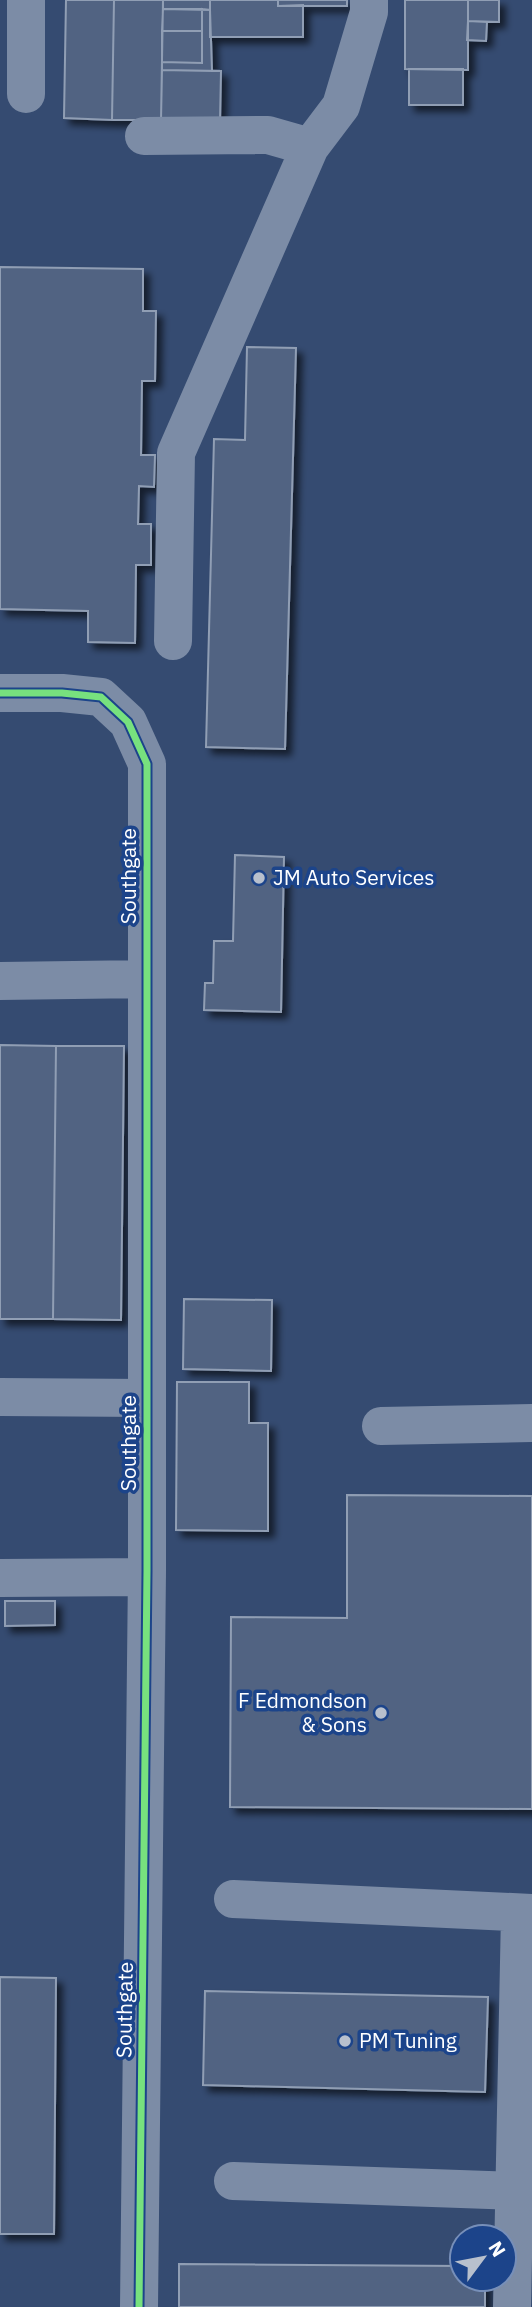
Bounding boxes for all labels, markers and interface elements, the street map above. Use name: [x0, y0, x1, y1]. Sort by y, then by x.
street label: Southgate: [114, 828, 142, 924]
place label: JM Auto Services: [273, 863, 435, 891]
marker: JM Auto Services: [251, 870, 267, 886]
street label: Southgate: [114, 1395, 142, 1491]
place label: F Edmondson & Sons: [238, 1686, 367, 1738]
marker: F Edmondson & Sons: [373, 1705, 389, 1721]
street label: Southgate: [109, 1962, 139, 2058]
place label: PM Tuning: [359, 2026, 457, 2054]
marker: PM Tuning: [337, 2033, 353, 2049]
north arrow: [448, 2223, 518, 2293]
text: N: [484, 2237, 511, 2261]

